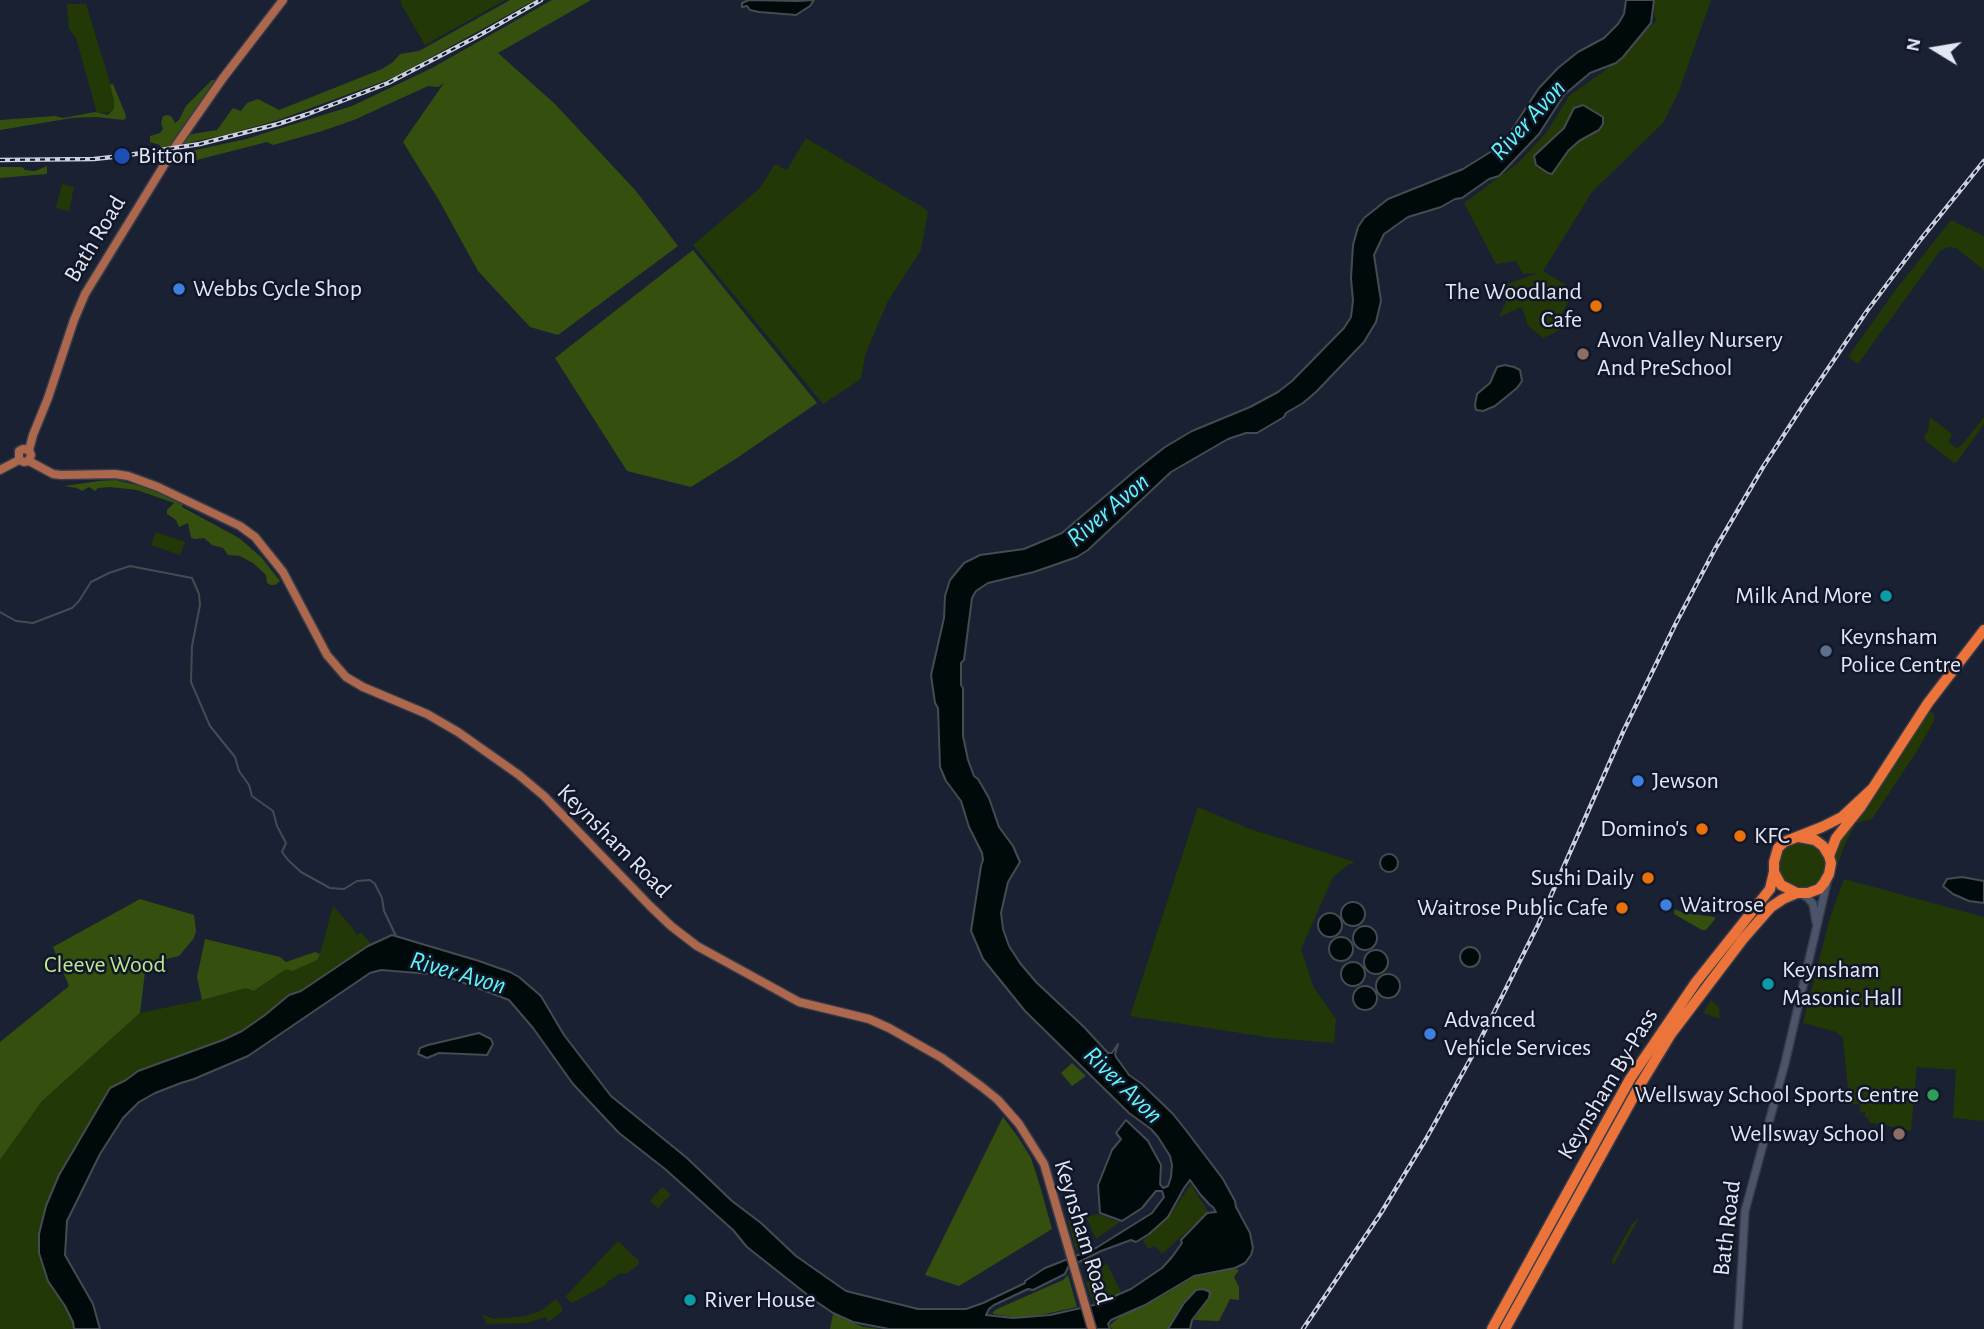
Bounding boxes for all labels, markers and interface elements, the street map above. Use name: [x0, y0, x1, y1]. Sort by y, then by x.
north arrow: [1900, 14, 1970, 84]
text: N: [1903, 37, 1924, 53]
water label: River Avon: [1483, 73, 1573, 167]
place label: Bitton: [138, 142, 196, 170]
marker: Bitton: [112, 146, 132, 166]
street label: Bath Road: [58, 191, 132, 287]
place label: Webbs Cycle Shop: [193, 275, 362, 303]
place label: The Woodland Cafe: [1445, 278, 1582, 334]
marker: Webbs Cycle Shop: [171, 281, 187, 297]
marker: The Woodland Cafe: [1588, 298, 1604, 314]
place label: Avon Valley Nursery And PreSchool: [1597, 326, 1783, 382]
marker: Avon Valley Nursery And PreSchool: [1575, 346, 1591, 362]
water label: River Avon: [1060, 466, 1156, 554]
place label: Milk And More: [1735, 582, 1872, 610]
marker: Milk And More: [1878, 588, 1894, 604]
place label: Keynsham Police Centre: [1840, 623, 1961, 679]
marker: Keynsham Police Centre: [1818, 643, 1834, 659]
place label: Jewson: [1652, 767, 1719, 795]
marker: Jewson: [1630, 773, 1646, 789]
street label: Keynsham Road: [551, 778, 677, 904]
place label: Domino's: [1600, 815, 1688, 843]
marker: Domino's: [1694, 821, 1710, 837]
place label: KFC: [1754, 822, 1790, 850]
marker: KFC: [1732, 828, 1748, 844]
place label: Sushi Daily: [1531, 864, 1634, 892]
marker: Sushi Daily: [1640, 870, 1656, 886]
place label: Waitrose: [1680, 891, 1764, 919]
place label: Waitrose Public Cafe: [1417, 894, 1608, 922]
marker: Waitrose: [1658, 897, 1674, 913]
marker: Waitrose Public Cafe: [1614, 900, 1630, 916]
water label: River Avon: [406, 944, 510, 1002]
park label: Cleeve Wood: [44, 951, 166, 979]
place label: Keynsham Masonic Hall: [1782, 956, 1902, 1012]
marker: Keynsham Masonic Hall: [1760, 976, 1776, 992]
street label: Keynsham By-Pass: [1552, 1003, 1664, 1165]
place label: Advanced Vehicle Services: [1444, 1006, 1591, 1062]
marker: Advanced Vehicle Services: [1422, 1026, 1438, 1042]
water label: River Avon: [1077, 1040, 1169, 1130]
place label: Wellsway School Sports Centre: [1635, 1081, 1919, 1109]
marker: Wellsway School Sports Centre: [1925, 1087, 1941, 1103]
place label: Wellsway School: [1730, 1120, 1885, 1148]
marker: Wellsway School: [1891, 1126, 1907, 1142]
street label: Keynsham Road: [1047, 1156, 1119, 1308]
street label: Bath Road: [1707, 1179, 1747, 1277]
place label: River House: [704, 1286, 816, 1314]
marker: River House: [682, 1292, 698, 1308]

